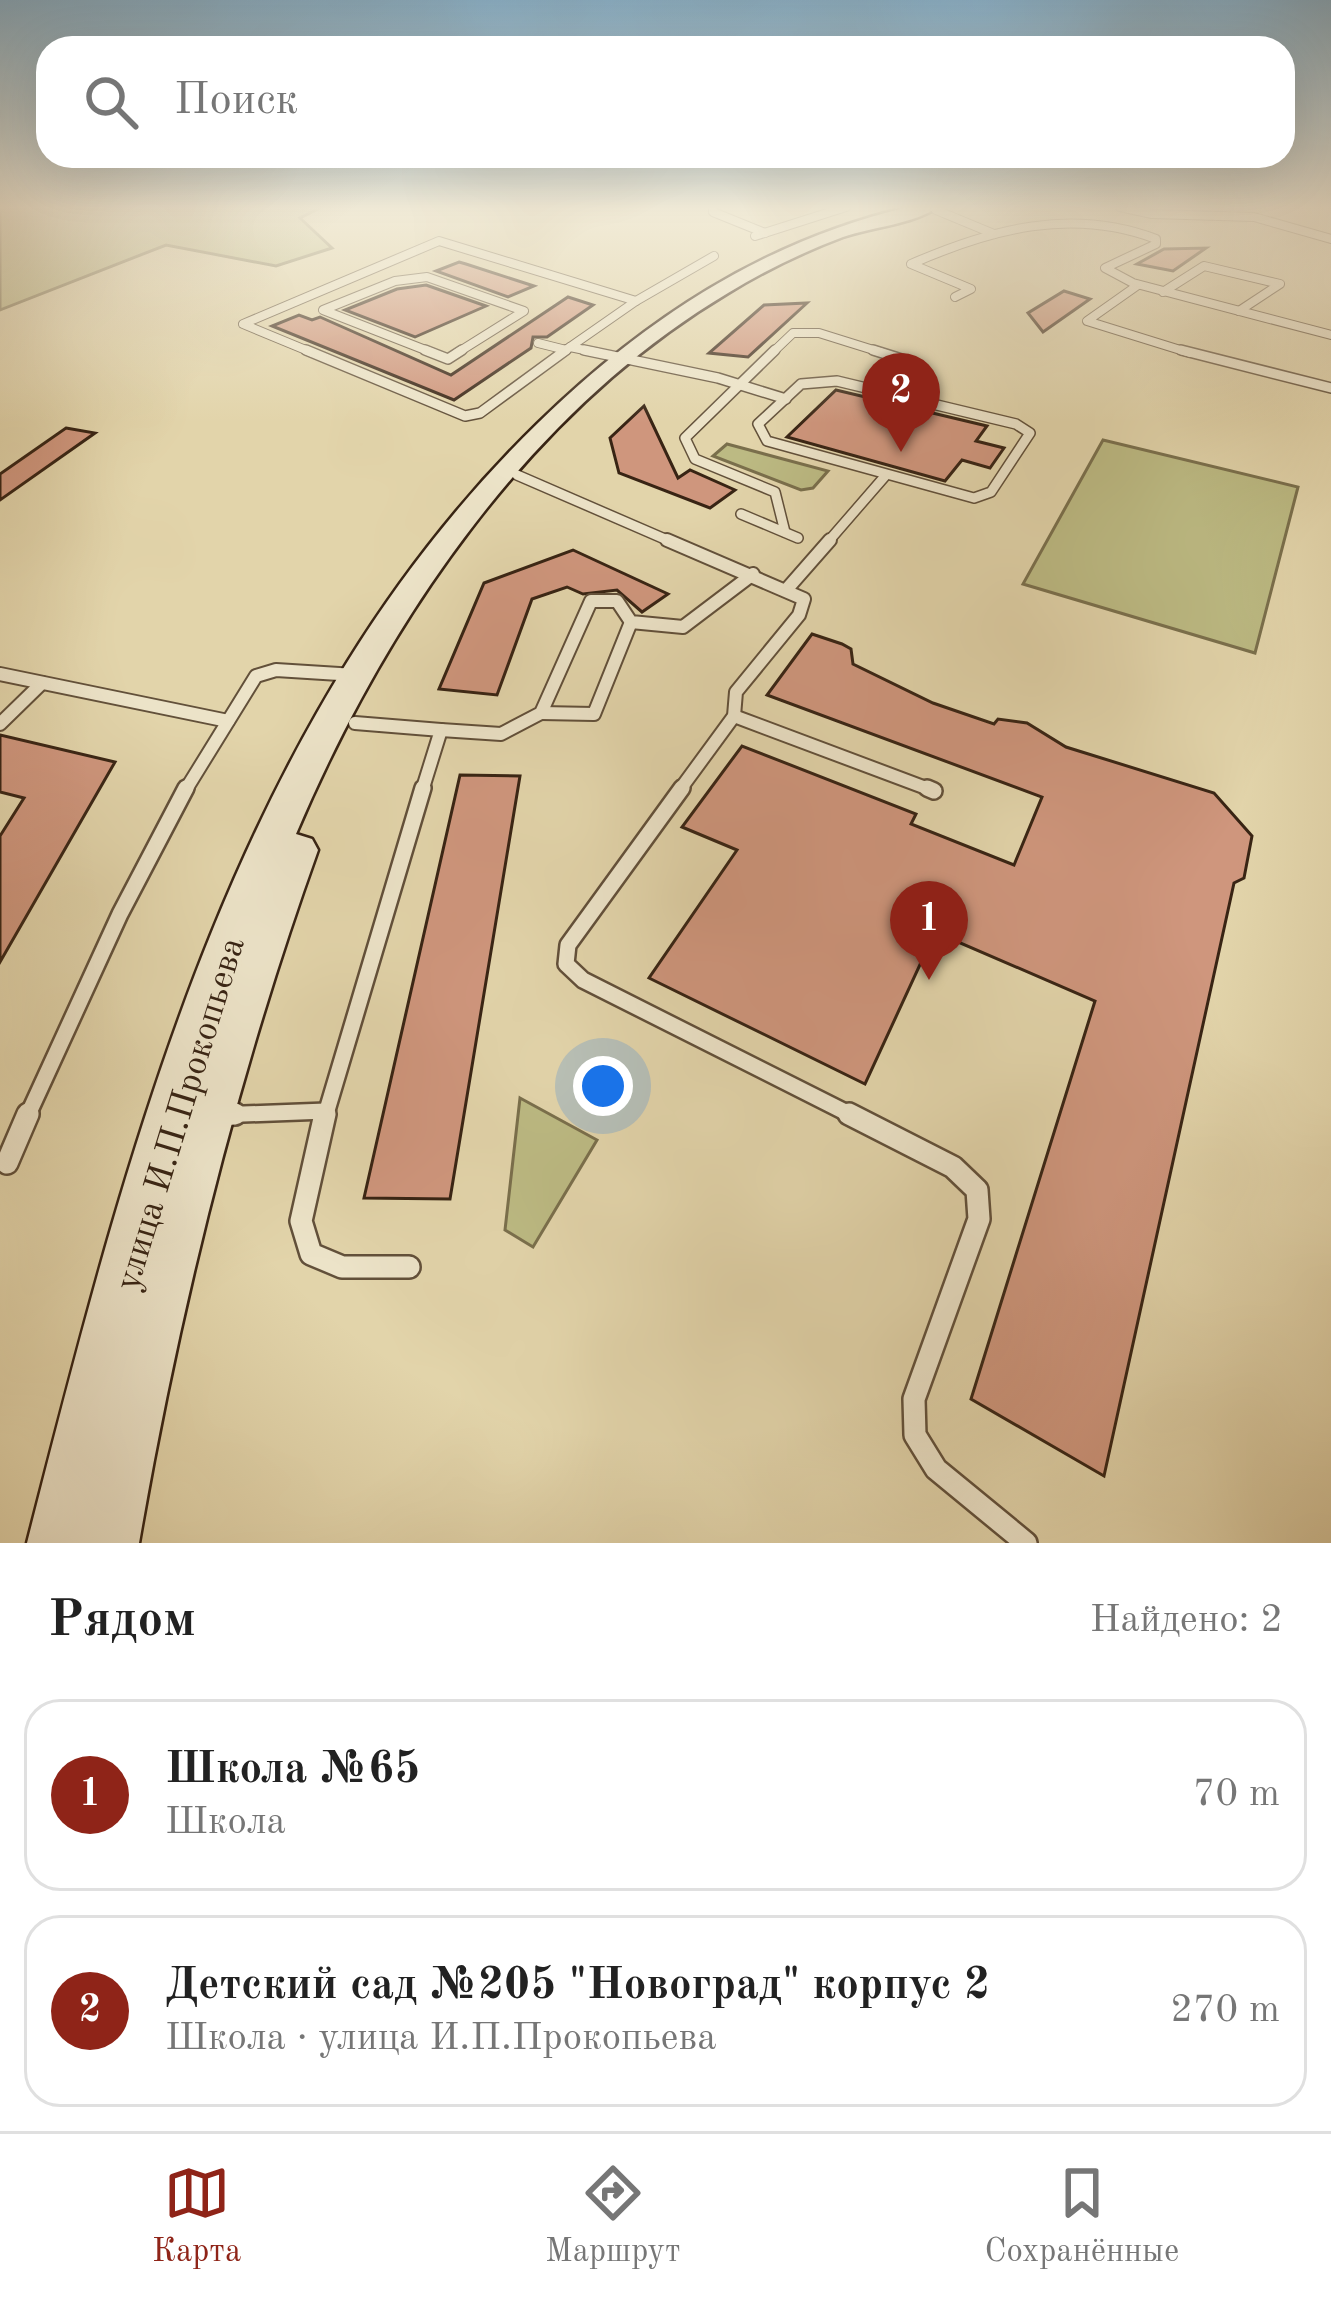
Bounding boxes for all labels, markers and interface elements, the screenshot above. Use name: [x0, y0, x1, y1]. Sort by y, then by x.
search box: [36, 36, 1295, 168]
icon: search: [78, 69, 144, 135]
text: Поиск: [174, 79, 298, 124]
pin: 2: [862, 353, 940, 452]
pin: 1: [890, 881, 968, 980]
street label: улица И.П.Прокопьева: [111, 933, 253, 1295]
your location: [573, 1056, 633, 1116]
text: Рядом: [48, 1596, 196, 1647]
text: Найдено: 2: [1090, 1601, 1283, 1640]
text: Школа №65: [165, 1748, 420, 1793]
text: 1: [79, 1775, 101, 1814]
text: 70 m: [1193, 1775, 1280, 1814]
text: Школа: [165, 1803, 286, 1842]
text: Детский сад №205 "Новоград" корпус 2: [165, 1964, 990, 2009]
text: 2: [79, 1991, 101, 2030]
text: 270 m: [1170, 1991, 1280, 2030]
text: Школа · улица И.П.Прокопьева: [165, 2019, 717, 2058]
tab: Карта: [152, 2160, 241, 2273]
tab: Маршрут: [545, 2160, 681, 2273]
tab: Сохранённые: [984, 2160, 1179, 2273]

